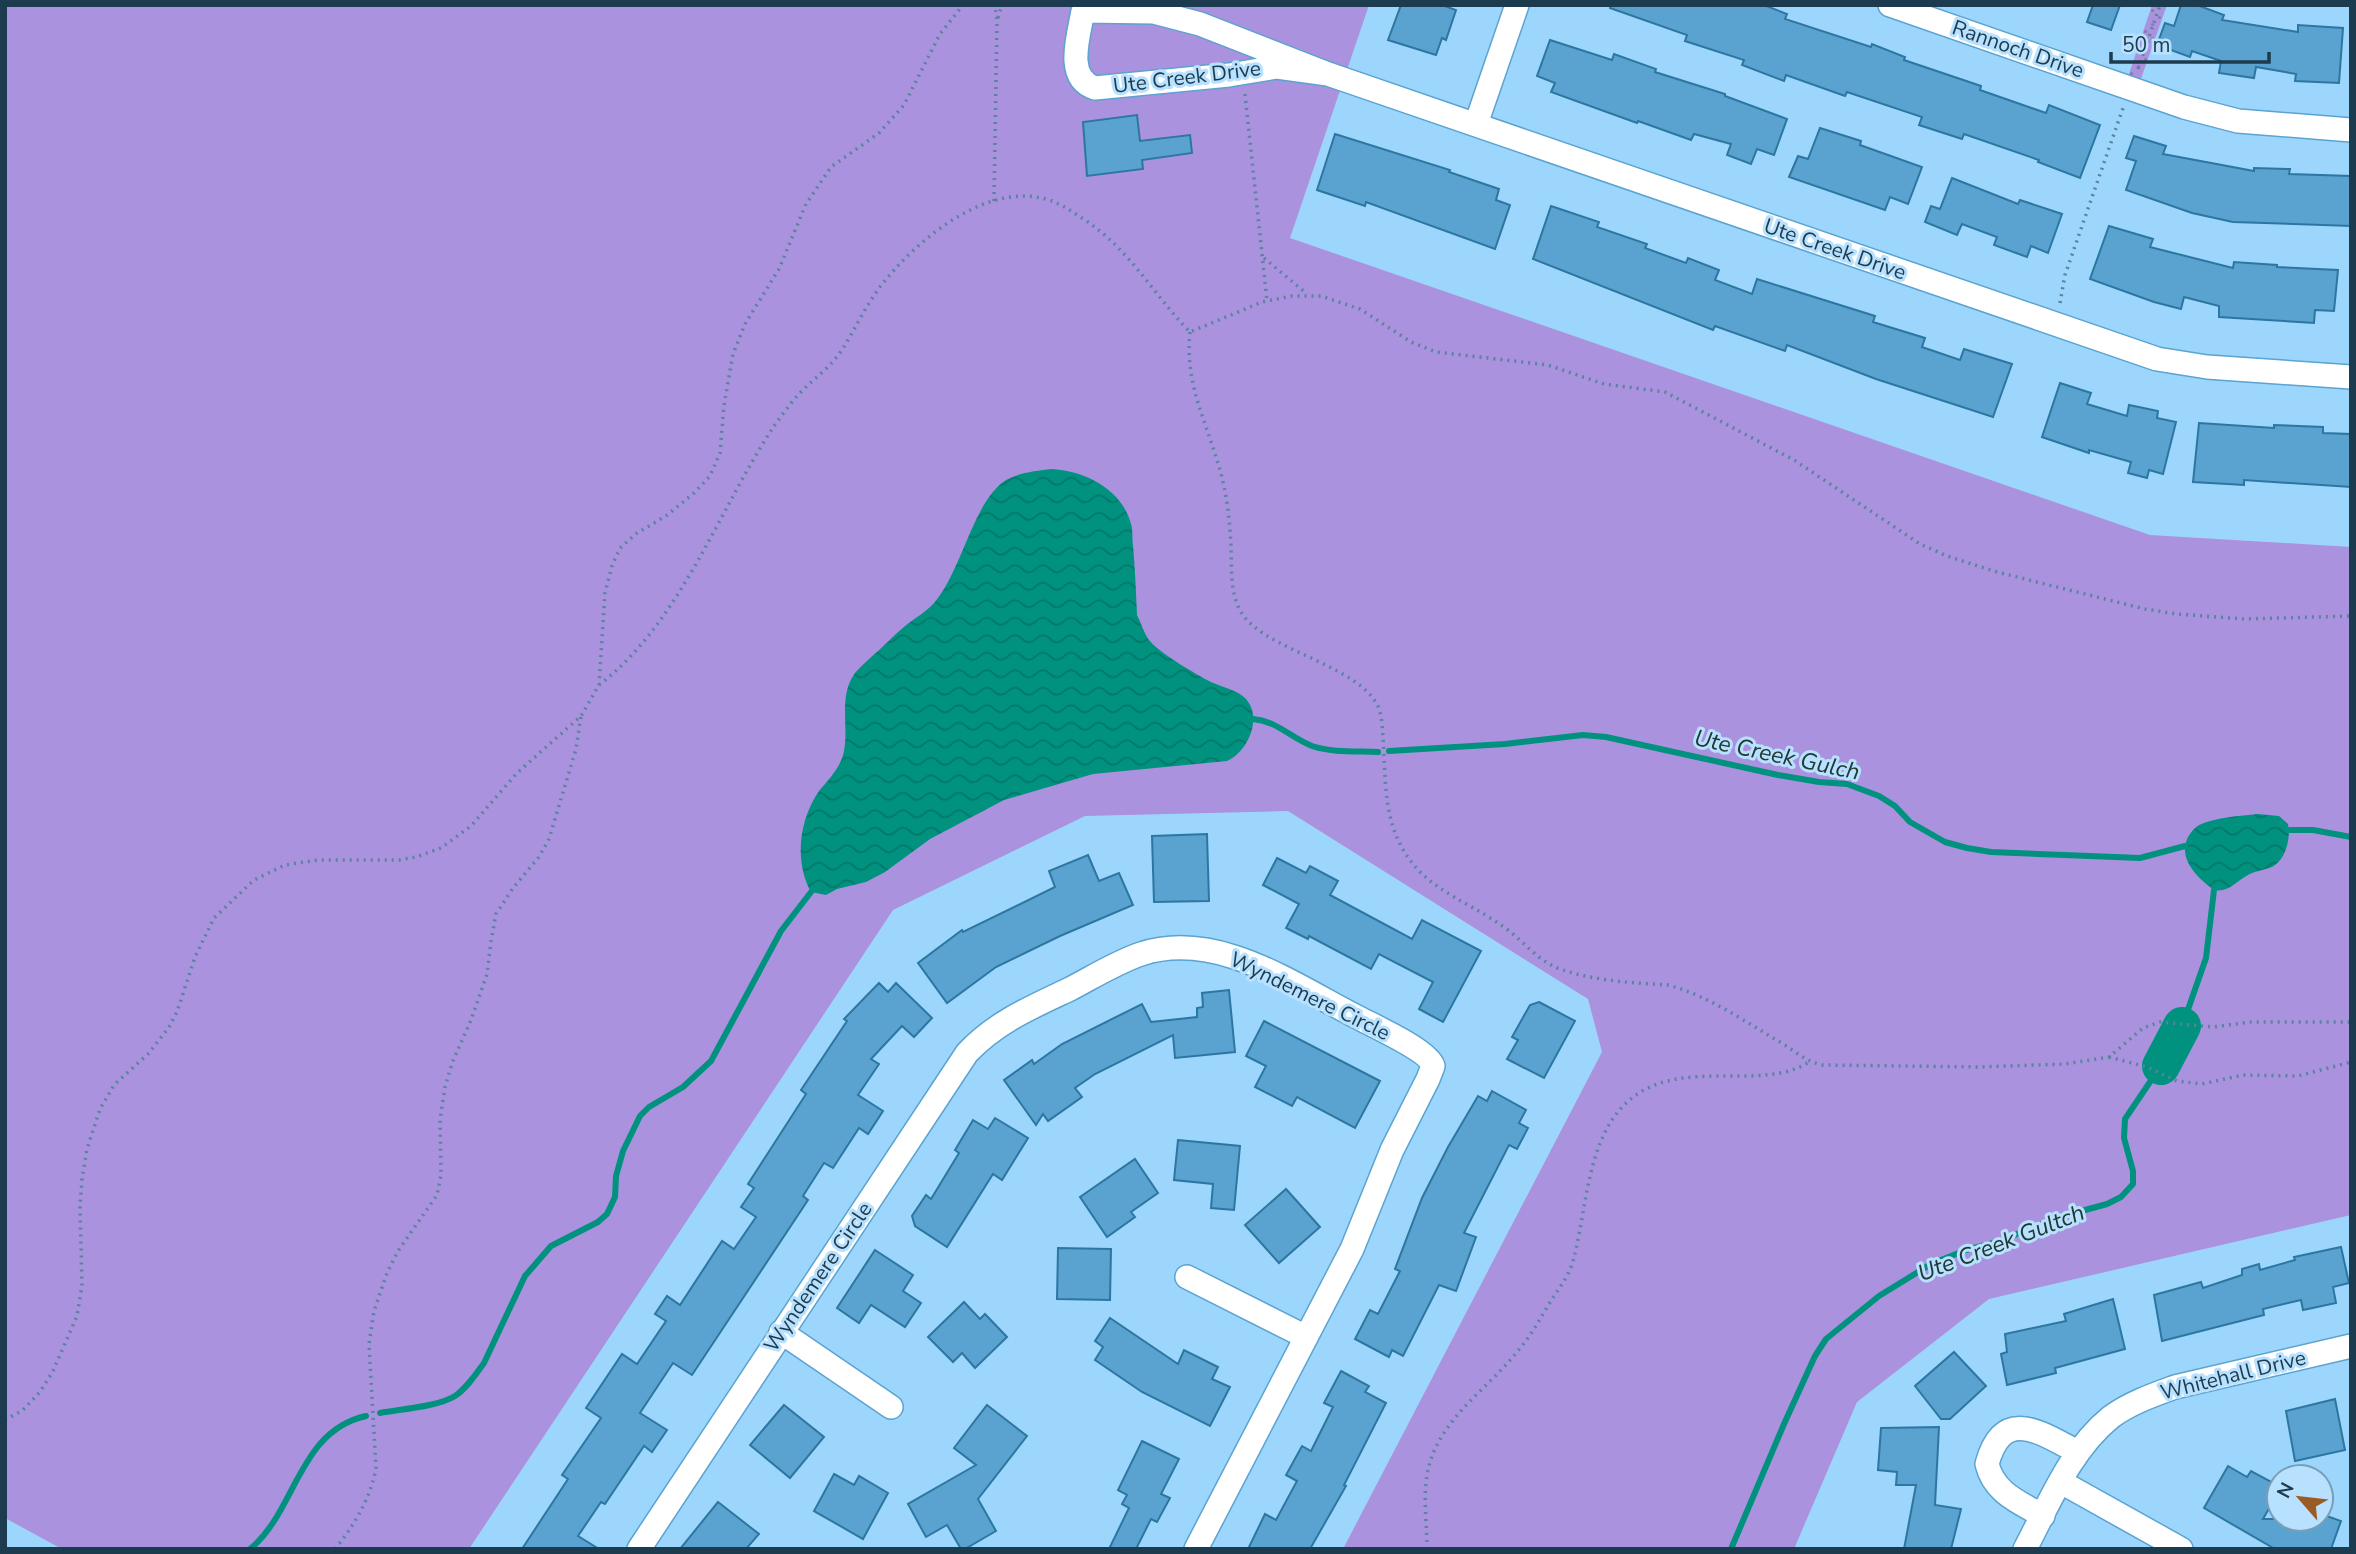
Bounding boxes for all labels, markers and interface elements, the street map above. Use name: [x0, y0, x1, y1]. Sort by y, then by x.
street label: Rannoch Drive: [1948, 13, 2088, 85]
scale bar: [2111, 21, 2268, 65]
text: 50 m: [2122, 31, 2171, 59]
street label: Ute Creek Drive: [1112, 54, 1262, 100]
street label: Ute Creek Drive: [1760, 212, 1910, 286]
water label: Ute Creek Gulch: [1691, 722, 1863, 788]
street label: Wyndemere Circle: [1225, 945, 1395, 1047]
street label: Wyndemere Circle: [757, 1197, 879, 1357]
water label: Ute Creek Gultch: [1913, 1197, 2089, 1289]
street label: Whitehall Drive: [2157, 1343, 2309, 1407]
north arrow: [2265, 1463, 2335, 1533]
text: N: [2271, 1478, 2301, 1503]

